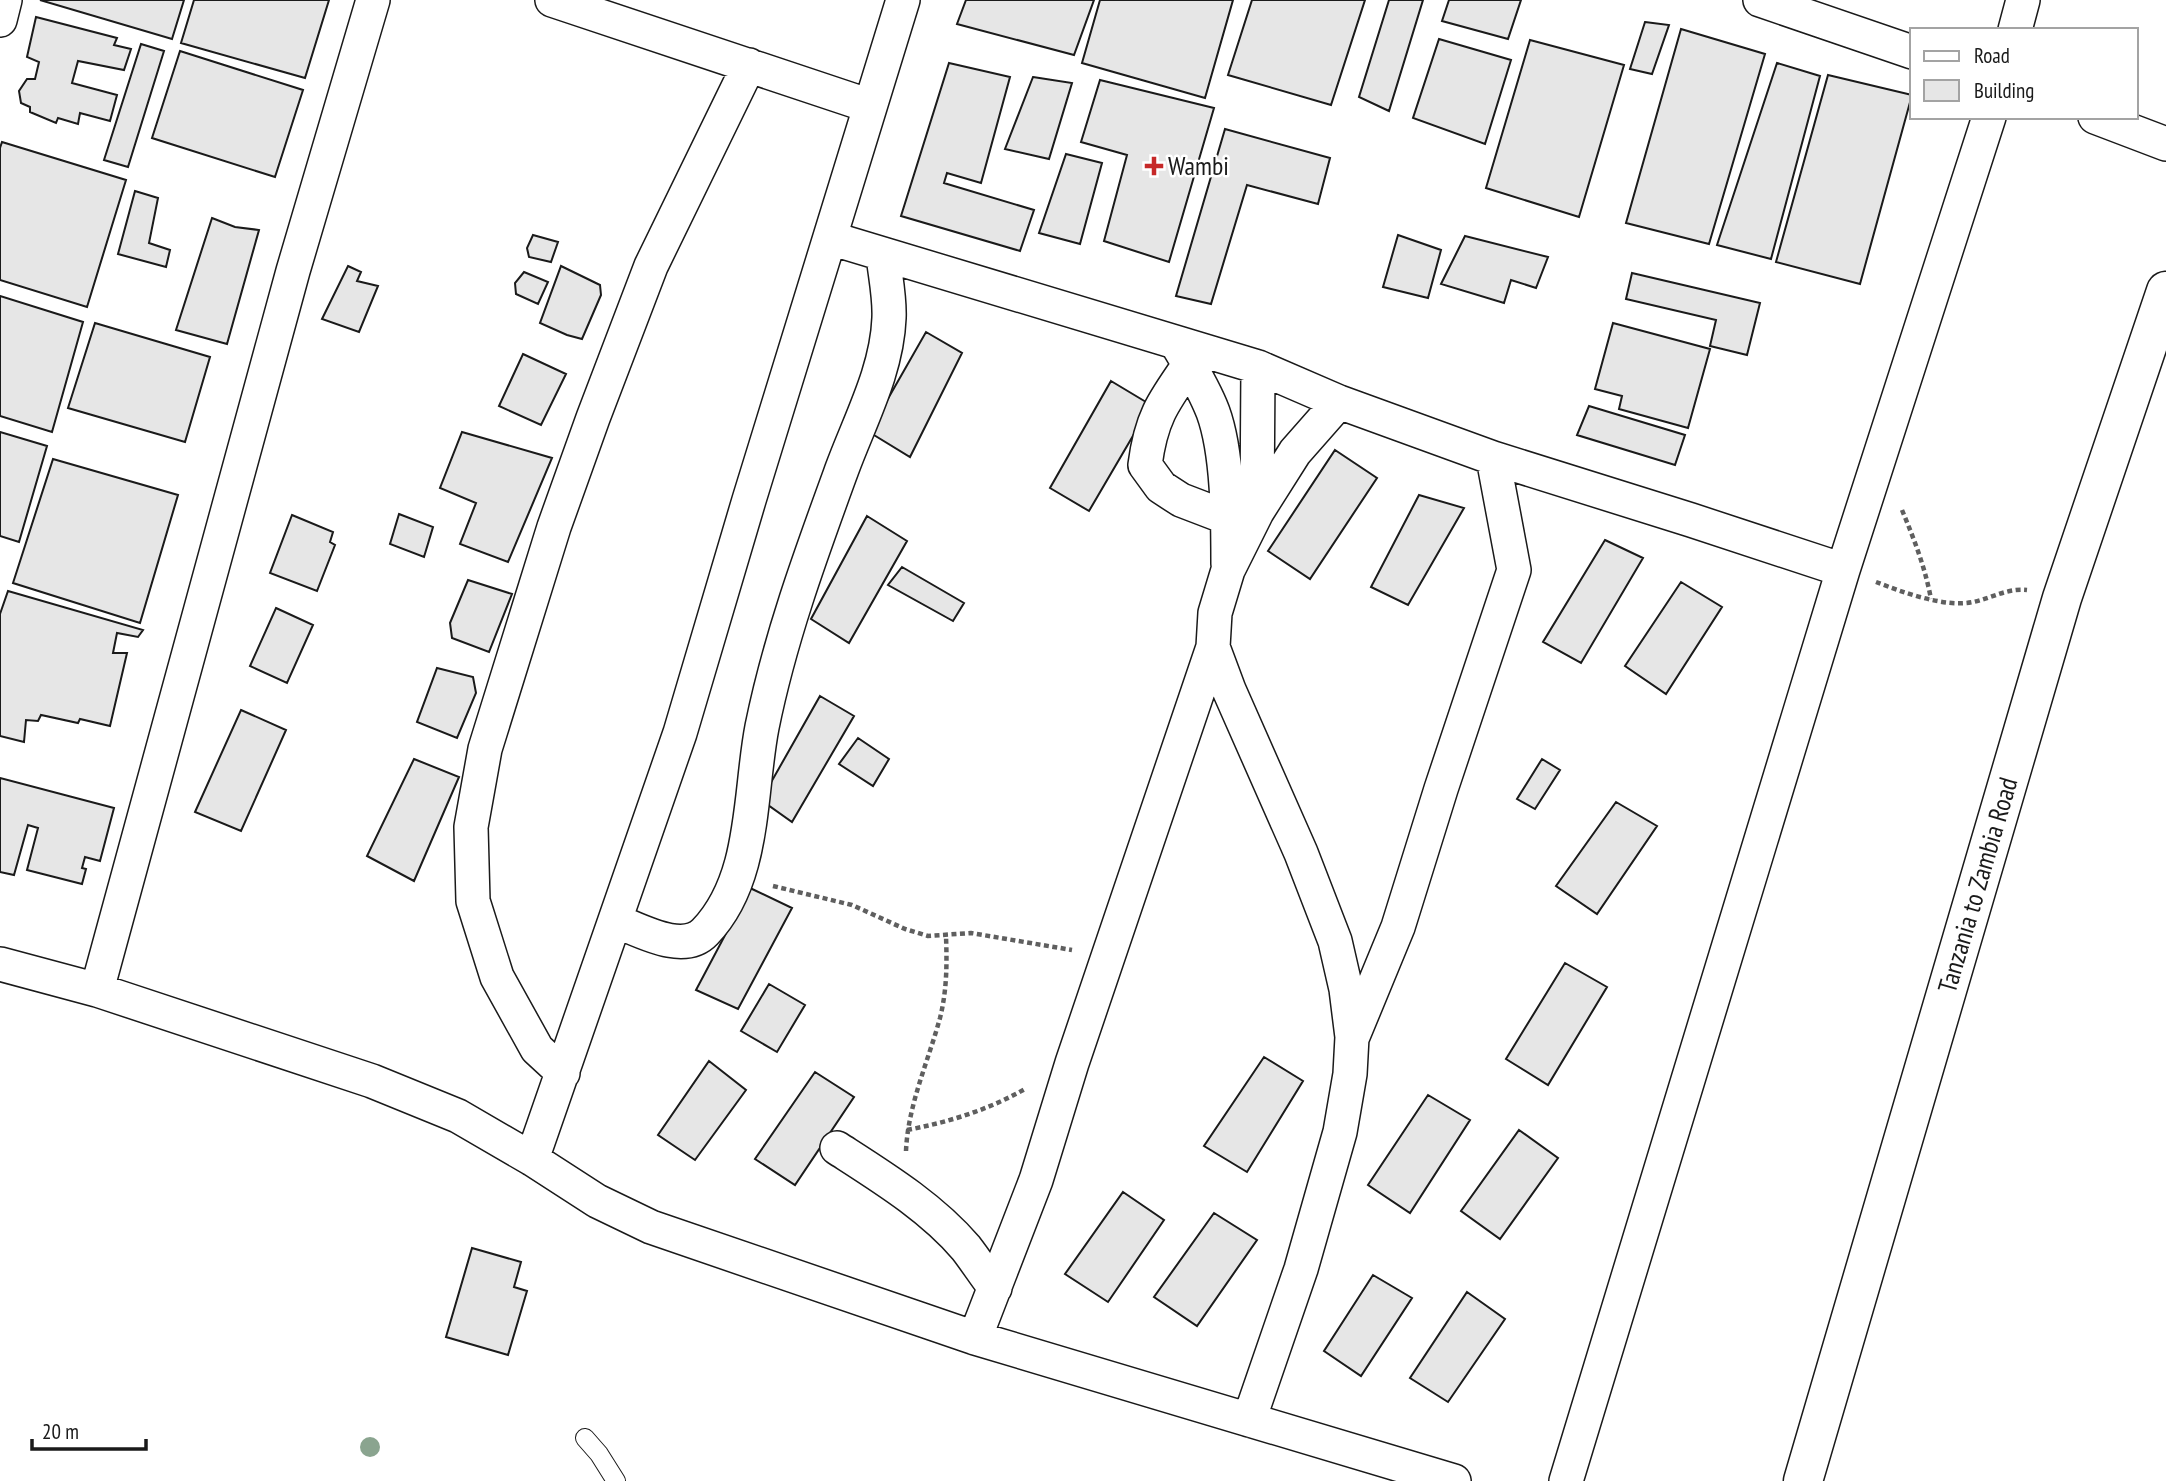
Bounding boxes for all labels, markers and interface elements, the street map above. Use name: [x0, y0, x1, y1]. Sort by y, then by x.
legend: [1910, 28, 2138, 119]
text: Road: [1974, 42, 2010, 69]
text: Building: [1974, 77, 2034, 104]
place label: Wambi: [1168, 149, 1229, 182]
marker: Wambi: [1146, 158, 1162, 174]
street label: Tanzania to Zambia Road: [1930, 773, 2025, 997]
scale bar: [32, 1408, 145, 1452]
text: 20 m: [42, 1418, 79, 1445]

